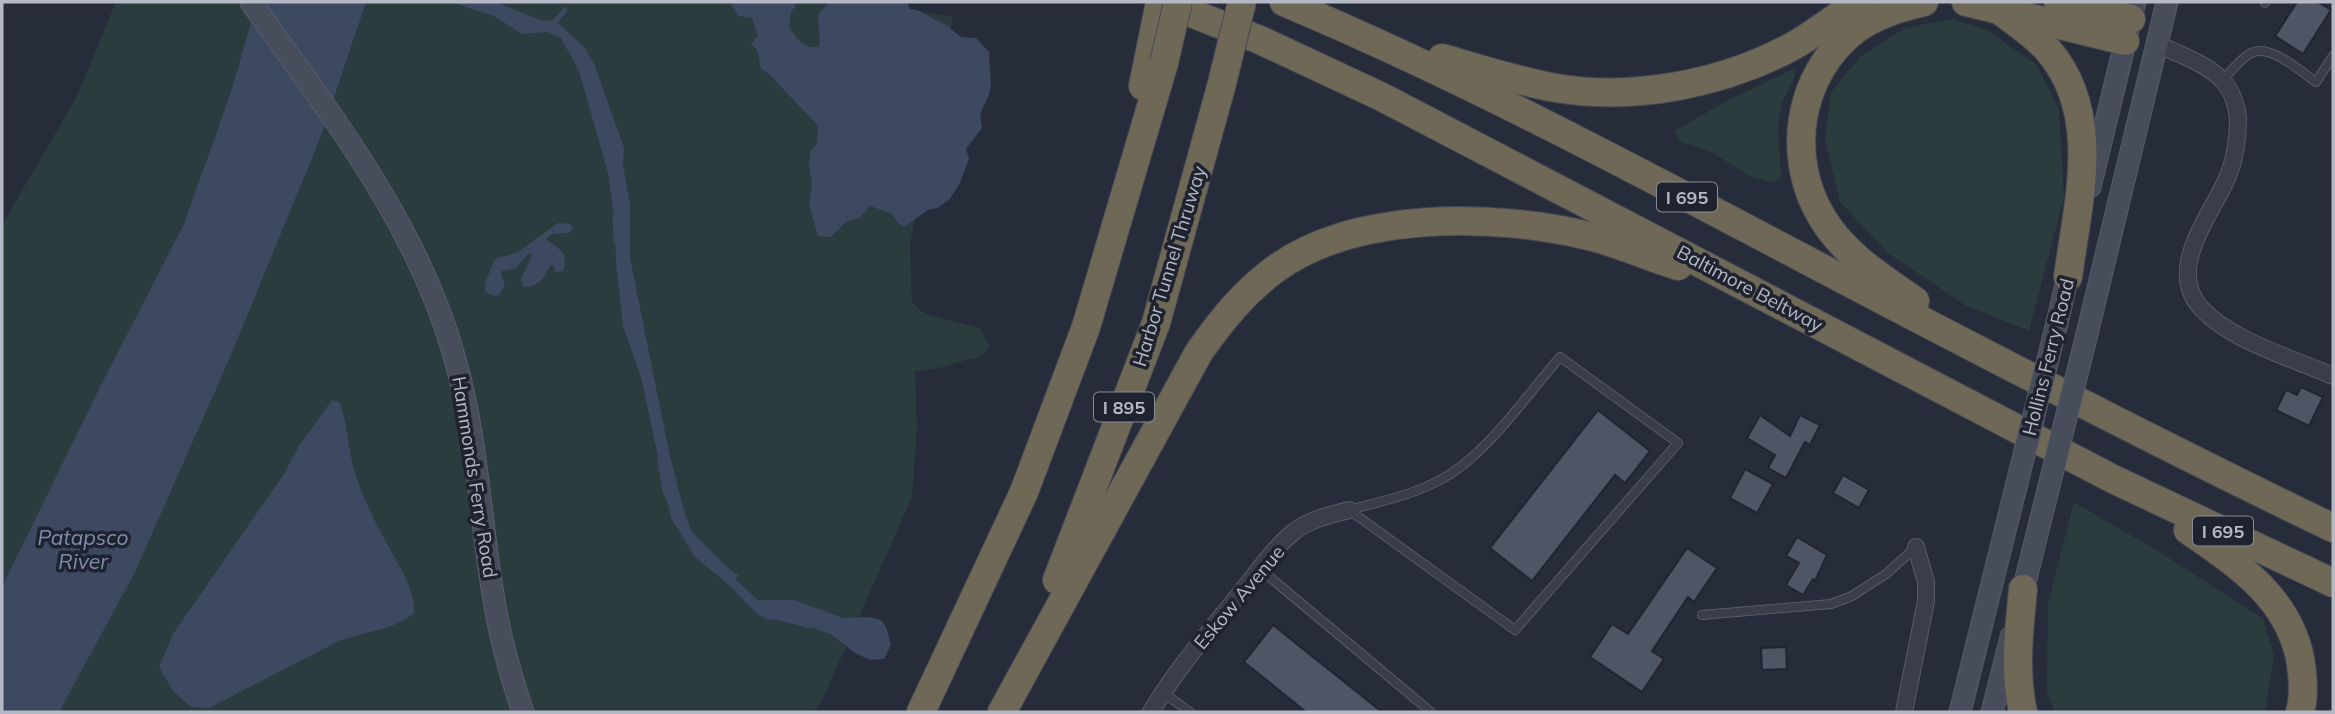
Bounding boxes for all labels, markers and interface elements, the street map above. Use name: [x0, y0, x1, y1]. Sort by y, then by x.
street label: Harbor Tunnel Thruway: [1127, 163, 1211, 369]
road number: I 695: [1657, 182, 1717, 212]
street label: Baltimore Beltway: [1673, 239, 1827, 337]
street label: Hollins Ferry Road: [2017, 276, 2079, 438]
street label: Hammonds Ferry Road: [447, 375, 503, 579]
road number: I 895: [1094, 393, 1154, 422]
road number: I 695: [2193, 516, 2253, 546]
water label: Patapsco River: [38, 524, 128, 574]
street label: Eskow Avenue: [1189, 540, 1289, 654]

